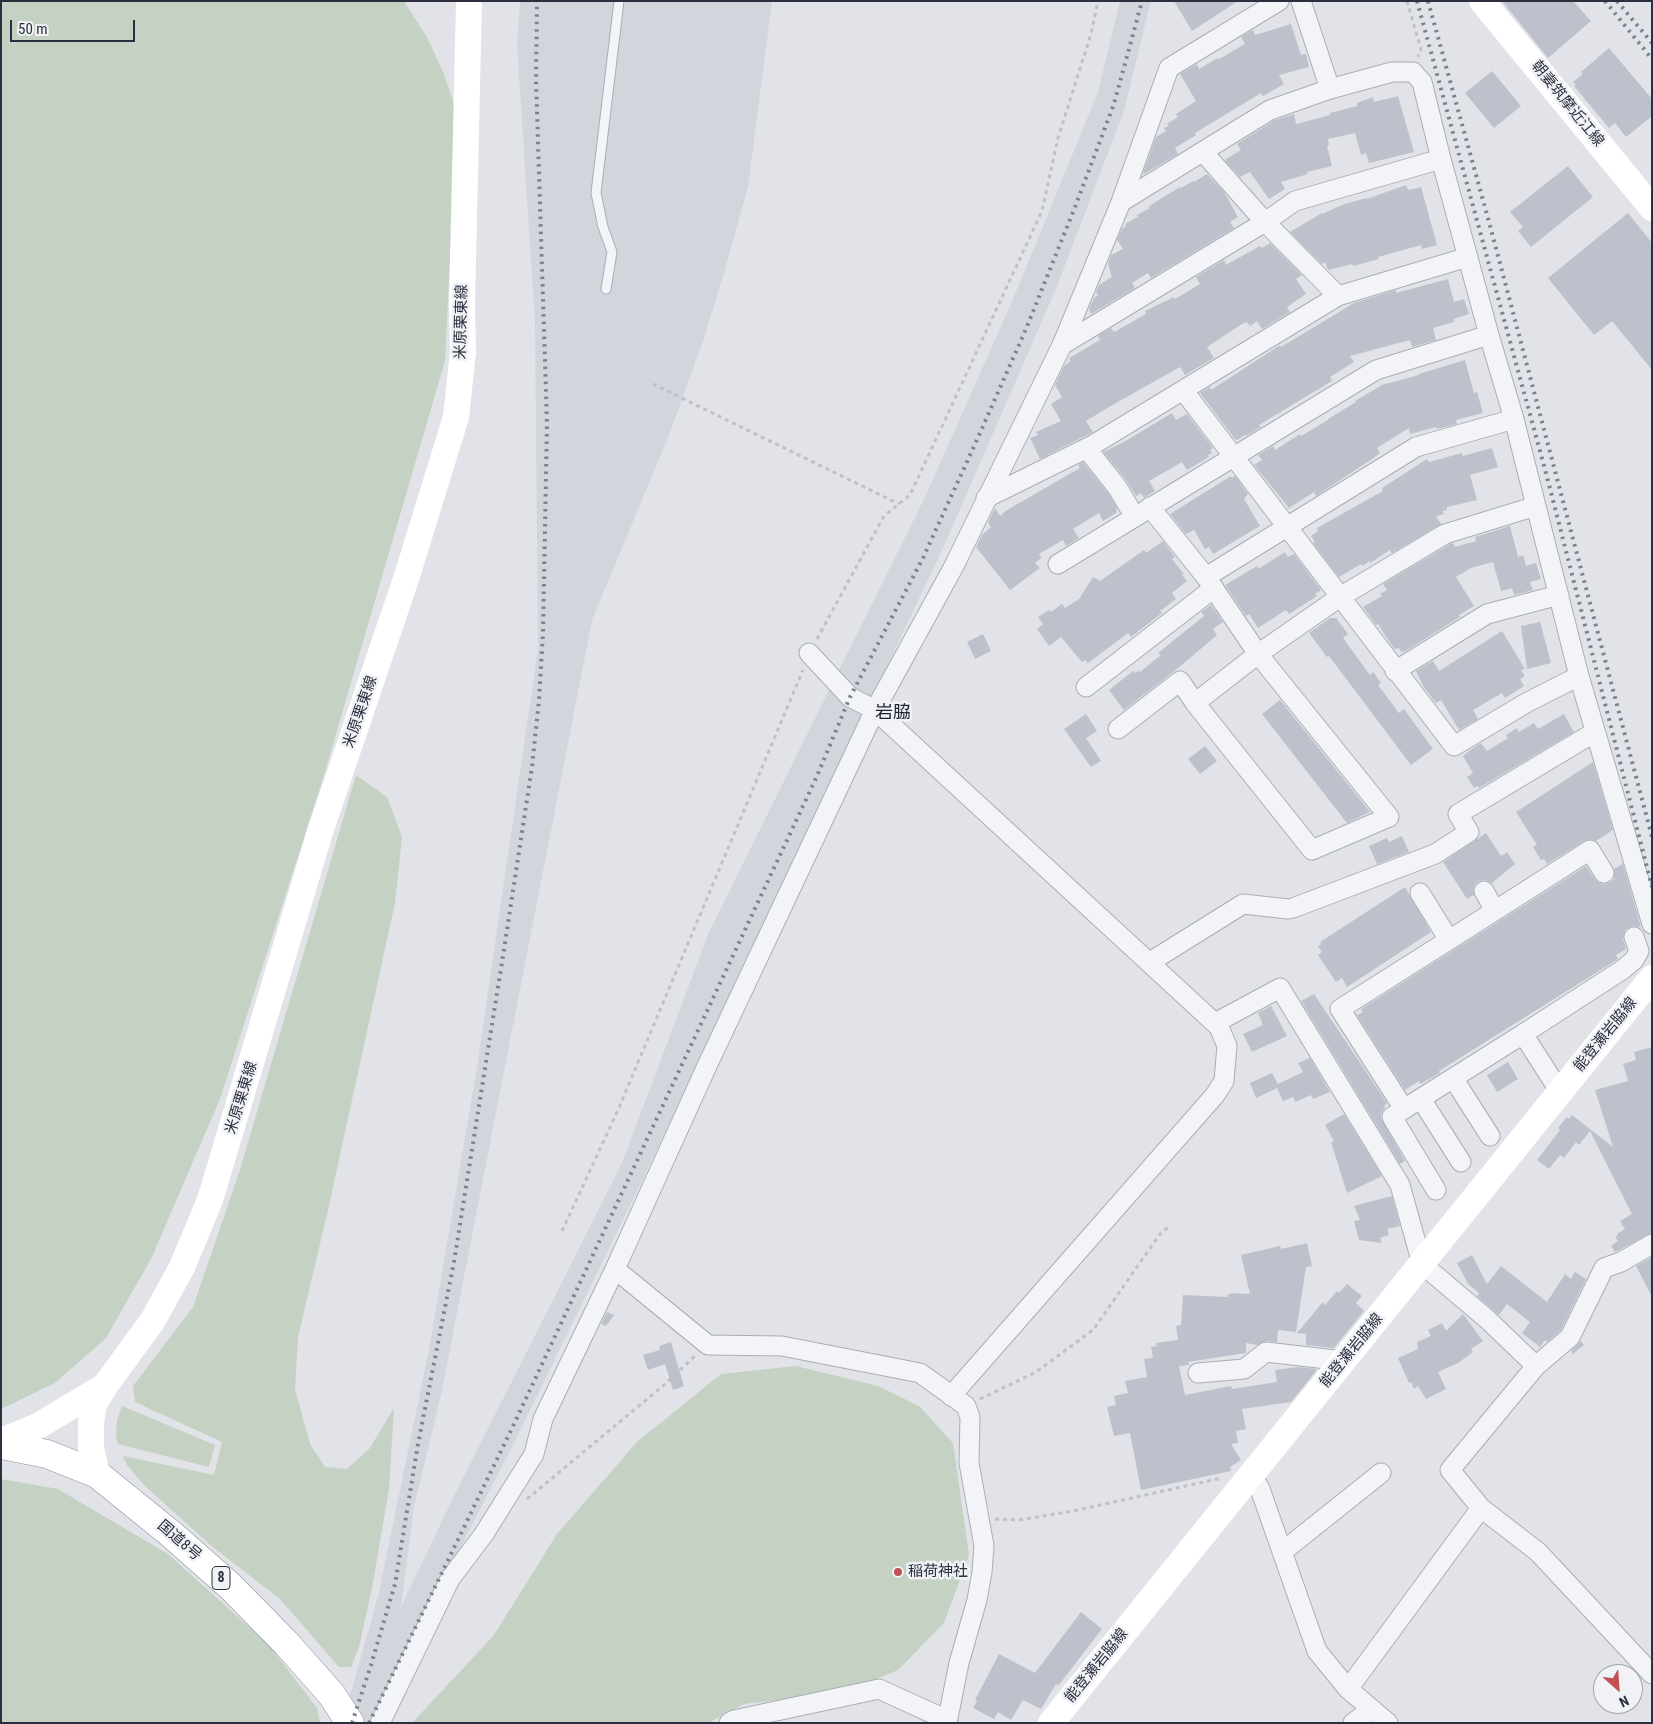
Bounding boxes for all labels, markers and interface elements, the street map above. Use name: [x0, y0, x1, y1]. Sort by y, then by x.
scale bar: [12, 10, 138, 42]
text: 50 m: [18, 20, 48, 38]
street label: 朝妻筑摩近江線: [1527, 58, 1607, 150]
street label: 米原栗東線: [452, 284, 472, 360]
street label: 米原栗東線: [340, 674, 382, 750]
district label: 岩脇: [875, 702, 911, 724]
street label: 能登瀬岩脇線: [1571, 994, 1641, 1076]
street label: 米原栗東線: [222, 1060, 262, 1136]
street label: 能登瀬岩脇線: [1317, 1310, 1387, 1392]
street label: 国道8号: [153, 1517, 205, 1565]
place label: 稲荷神社: [908, 1563, 968, 1581]
road number: 8: [212, 1566, 230, 1590]
marker: 稲荷神社: [892, 1566, 904, 1578]
street label: 能登瀬岩脇線: [1062, 1625, 1132, 1707]
north arrow: [1593, 1664, 1643, 1714]
text: N: [1617, 1693, 1632, 1711]

